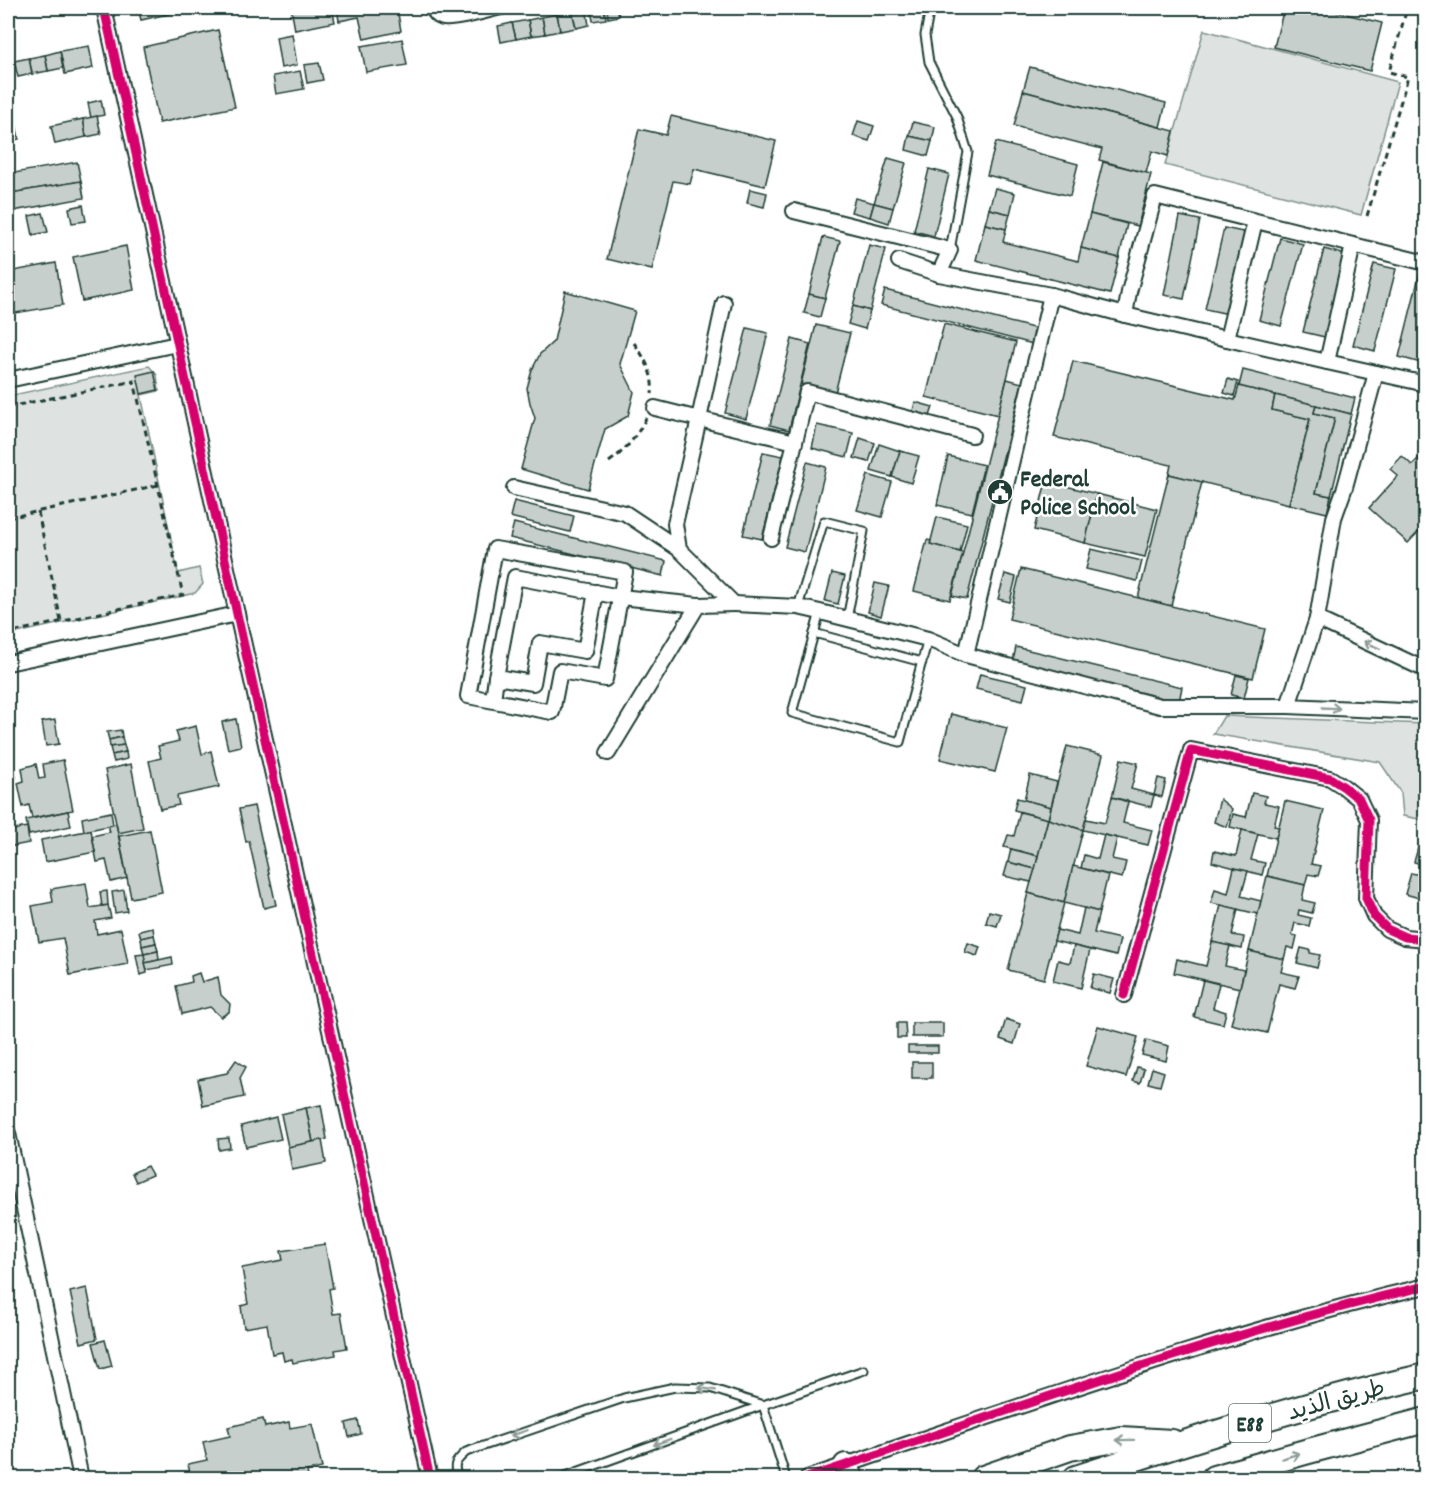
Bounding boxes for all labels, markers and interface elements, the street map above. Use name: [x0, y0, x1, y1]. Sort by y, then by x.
place label: Federal Police School: [1020, 464, 1136, 526]
public building icon: Federal Police School: [985, 477, 1015, 507]
one-way arrow: [1364, 639, 1382, 650]
one-way arrow: [1321, 702, 1341, 713]
street label: طريق الذيد: [1284, 1373, 1389, 1431]
one-way arrow: [698, 1384, 717, 1395]
road number: E88: [1229, 1404, 1271, 1442]
one-way arrow: [510, 1429, 529, 1440]
one-way arrow: [1115, 1434, 1135, 1446]
one-way arrow: [653, 1437, 672, 1448]
one-way arrow: [1281, 1450, 1300, 1461]

